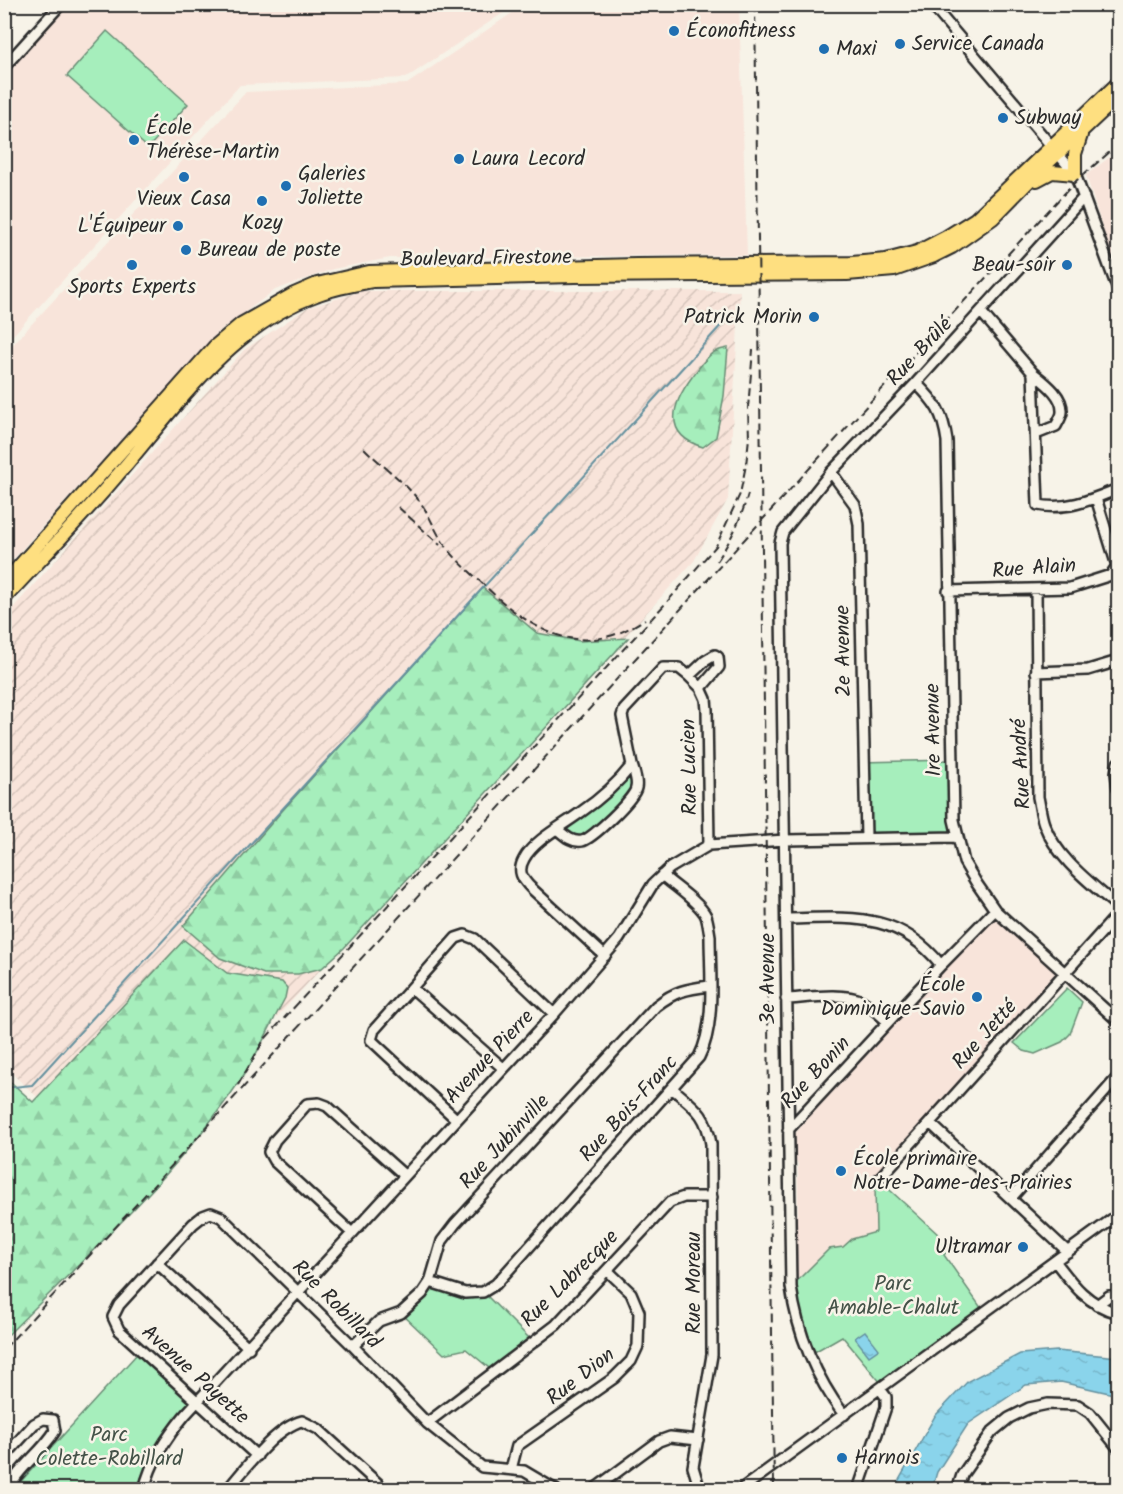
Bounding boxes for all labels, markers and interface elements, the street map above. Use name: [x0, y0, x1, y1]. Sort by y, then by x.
place label: Éconofitness: [686, 15, 796, 48]
marker: Éconofitness: [667, 24, 681, 38]
place label: Service Canada: [912, 28, 1044, 61]
place label: Maxi: [836, 33, 877, 66]
marker: Service Canada: [893, 37, 907, 51]
marker: Maxi: [817, 42, 831, 56]
place label: Subway: [1015, 102, 1081, 135]
marker: Subway: [996, 111, 1010, 125]
place label: École Thérèse-Martin: [146, 112, 280, 169]
marker: École Thérèse-Martin: [127, 133, 141, 147]
place label: Laura Lecord: [471, 143, 585, 176]
marker: Laura Lecord: [452, 152, 466, 166]
place label: Galeries Joliette: [298, 158, 366, 215]
marker: Vieux Casa: [177, 170, 191, 184]
marker: Galeries Joliette: [279, 179, 293, 193]
place label: Vieux Casa: [137, 183, 231, 216]
marker: Kozy: [255, 194, 269, 208]
place label: Kozy: [241, 207, 283, 240]
place label: L'Équipeur: [78, 210, 167, 243]
marker: L'Équipeur: [171, 219, 185, 233]
place label: Bureau de poste: [198, 234, 341, 267]
street label: Boulevard Firestone: [400, 241, 573, 277]
marker: Bureau de poste: [179, 243, 193, 257]
place label: Beau-soir: [972, 249, 1056, 282]
marker: Sports Experts: [125, 258, 139, 272]
marker: Beau-soir: [1060, 258, 1074, 272]
place label: Sports Experts: [68, 271, 196, 304]
place label: Patrick Morin: [684, 301, 802, 334]
street label: Rue Brûlé: [879, 309, 962, 394]
marker: Patrick Morin: [807, 310, 821, 324]
street label: Rue Alain: [991, 550, 1077, 588]
street label: 2e Avenue: [827, 604, 861, 697]
street label: 1re Avenue: [917, 683, 951, 777]
street label: Rue André: [1003, 717, 1041, 810]
street label: Rue Lucien: [673, 718, 707, 816]
street label: 3e Avenue: [752, 933, 785, 1025]
place label: École Dominique-Savio: [821, 969, 966, 1026]
marker: École Dominique-Savio: [970, 990, 984, 1004]
street label: Rue Jetté: [944, 992, 1026, 1078]
street label: Avenue Pierre: [437, 1002, 543, 1112]
street label: Rue Bonin: [773, 1029, 859, 1117]
street label: Rue Bois-Franc: [572, 1048, 686, 1170]
street label: Rue Jubinville: [452, 1086, 559, 1197]
place label: École primaire Notre-Dame-des-Prairies: [853, 1143, 1072, 1200]
marker: École primaire Notre-Dame-des-Prairies: [834, 1164, 848, 1178]
street label: Rue Labrecque: [513, 1222, 627, 1336]
place label: Ultramar: [935, 1231, 1012, 1264]
street label: Rue Moreau: [678, 1232, 711, 1334]
marker: Ultramar: [1016, 1240, 1030, 1254]
street label: Rue Robillard: [283, 1252, 389, 1358]
park label: Parc Amable-Chalut: [827, 1268, 960, 1325]
street label: Avenue Payette: [133, 1317, 257, 1433]
street label: Rue Dion: [540, 1340, 622, 1414]
park label: Parc Colette-Robillard: [35, 1419, 183, 1476]
place label: Harnois: [854, 1442, 920, 1475]
marker: Harnois: [835, 1451, 849, 1465]

